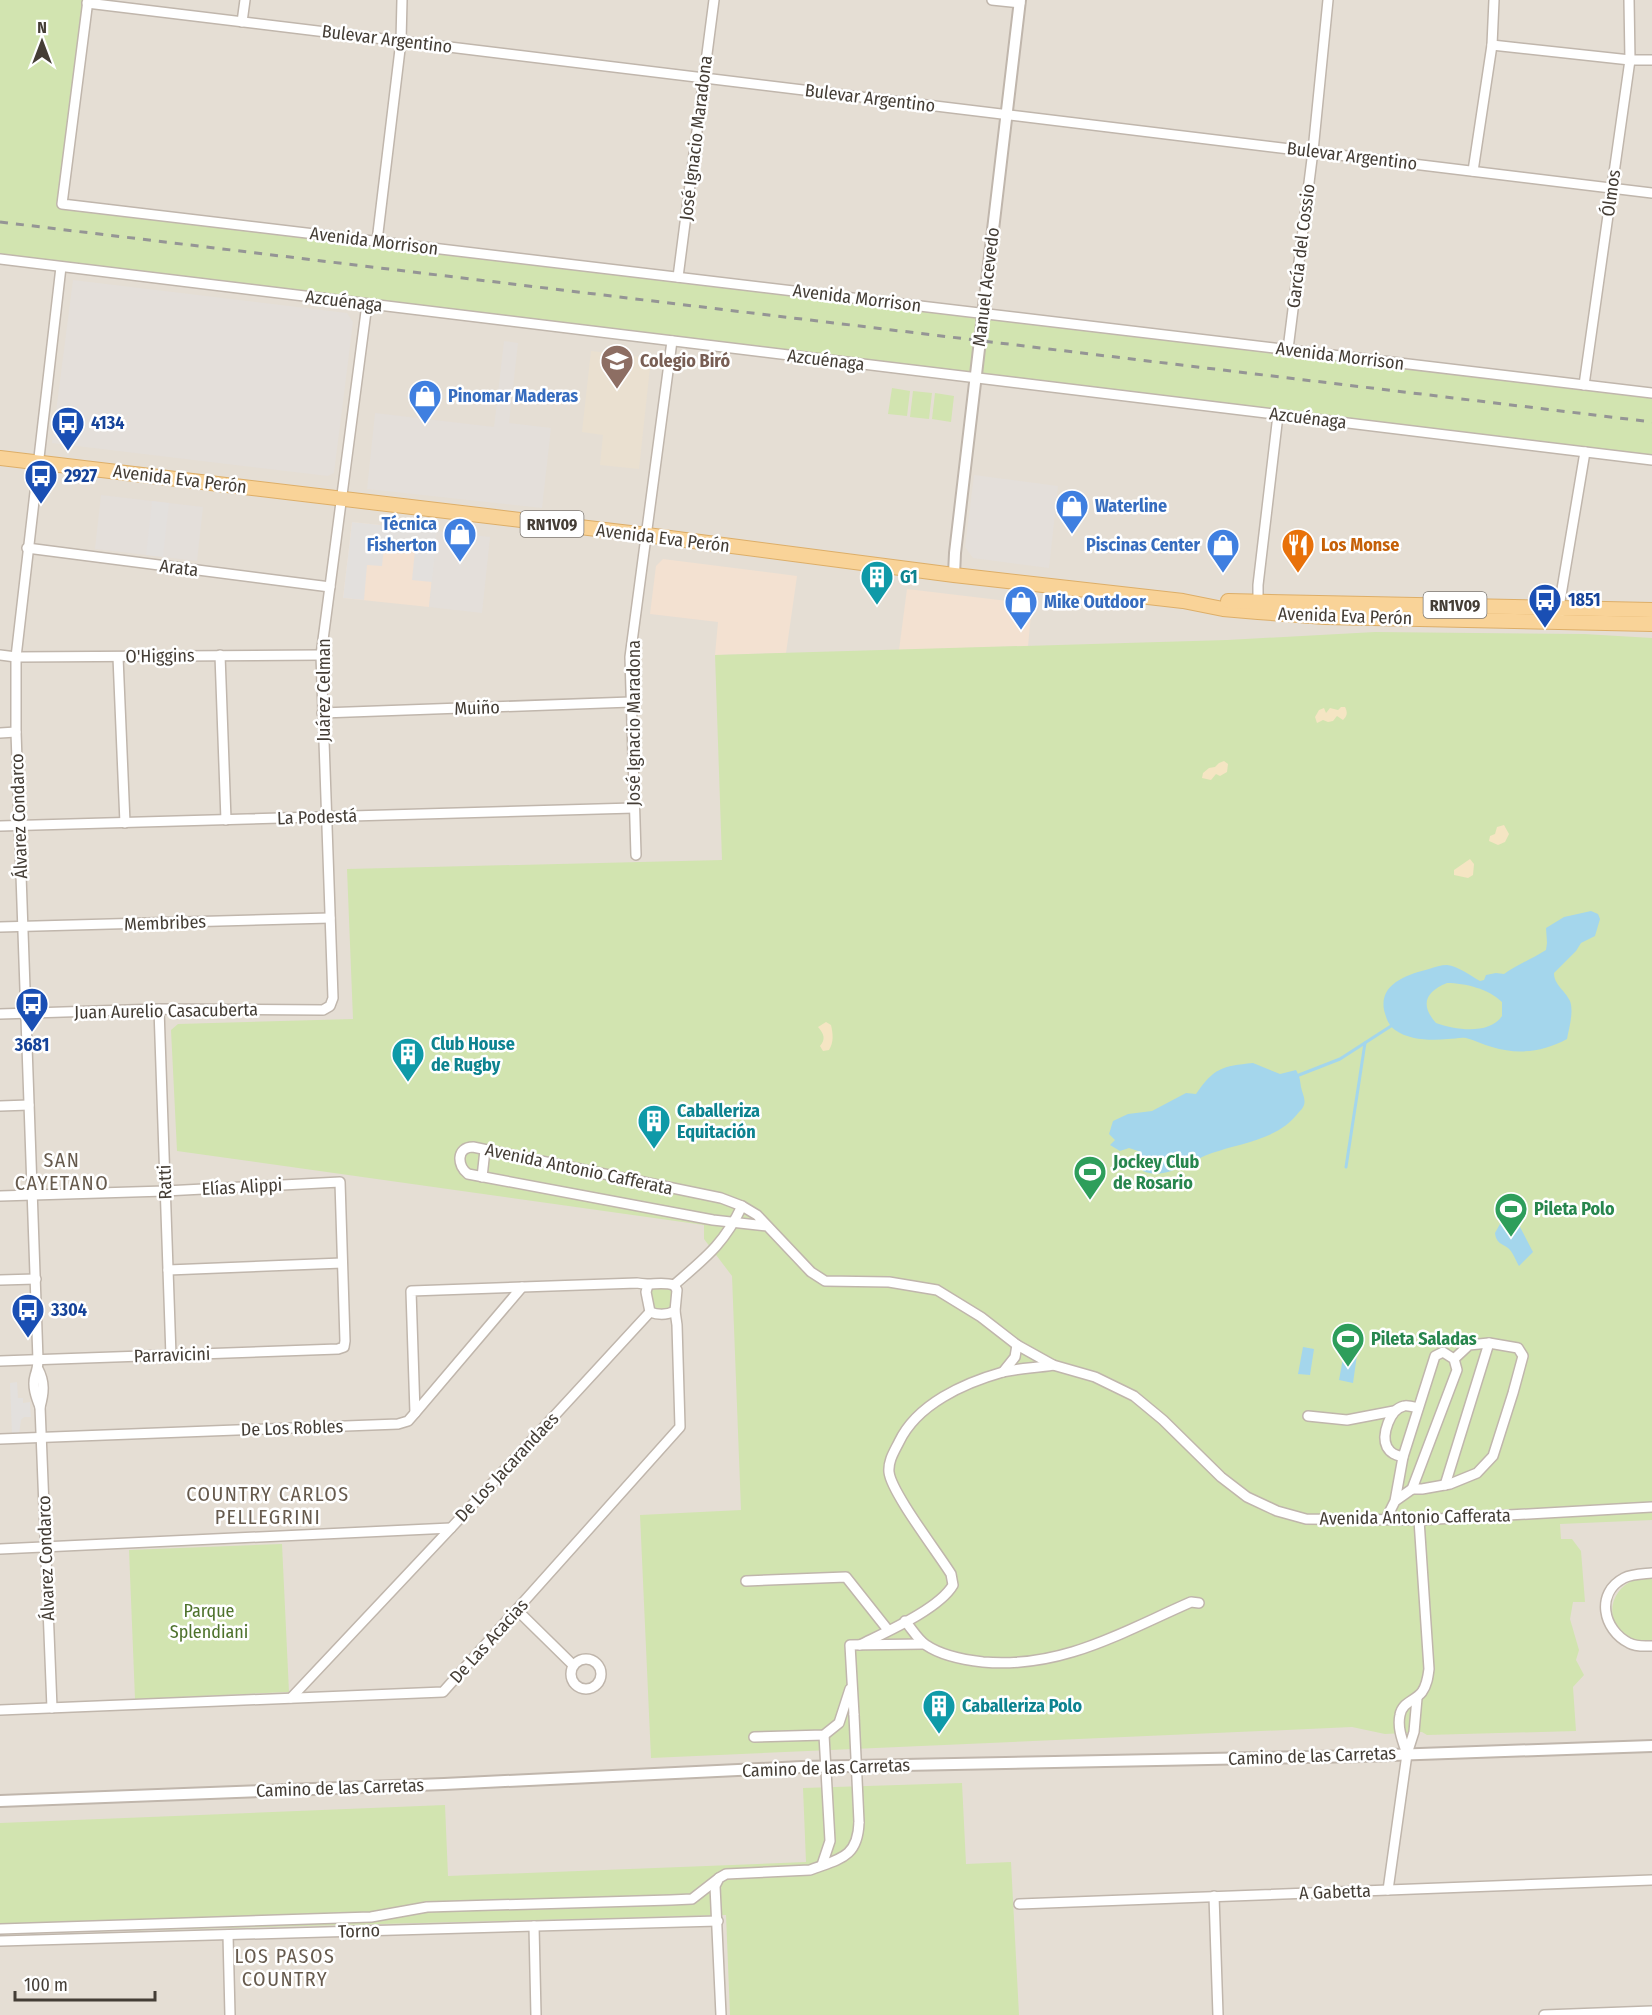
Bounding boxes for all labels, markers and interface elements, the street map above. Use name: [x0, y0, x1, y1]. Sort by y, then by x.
north arrow: [12, 12, 72, 72]
text: N: [37, 18, 47, 37]
street label: Bulevar Argentino: [321, 20, 453, 58]
street label: José Ignacio Maradona: [675, 54, 717, 222]
street label: Bulevar Argentino: [804, 79, 936, 117]
street label: Bulevar Argentino: [1286, 137, 1418, 175]
street label: Ólmos: [1597, 168, 1625, 218]
street label: García del Cossio: [1282, 183, 1320, 309]
street label: Avenida Morrison: [309, 222, 439, 260]
street label: Manuel Acevedo: [968, 226, 1004, 348]
street label: Avenida Morrison: [792, 279, 922, 317]
street label: Azcuénaga: [304, 285, 384, 317]
street label: Avenida Morrison: [1275, 337, 1405, 375]
school or university icon: Colegio Biró: [599, 343, 635, 390]
street label: Azcuénaga: [786, 344, 866, 376]
place label: Colegio Biró: [640, 350, 730, 372]
shop icon: Pinomar Maderas: [407, 378, 443, 425]
place label: Pinomar Maderas: [448, 385, 578, 407]
street label: Azcuénaga: [1268, 402, 1348, 434]
bus stop icon: 4134: [50, 405, 86, 452]
place label: 4134: [91, 412, 124, 434]
bus stop icon: 2927: [23, 458, 59, 505]
street label: Avenida Eva Perón: [112, 460, 248, 498]
place label: 2927: [63, 465, 98, 487]
shop icon: Waterline: [1054, 488, 1090, 535]
place label: Waterline: [1095, 495, 1167, 517]
road number: RN1V09: [520, 511, 584, 537]
place label: Técnica Fisherton: [367, 513, 437, 556]
shop icon: Técnica Fisherton: [442, 516, 478, 563]
street label: Avenida Eva Perón: [595, 519, 731, 557]
shop icon: Piscinas Center: [1205, 527, 1241, 574]
restaurant icon: Los Monse: [1280, 527, 1316, 574]
place label: Piscinas Center: [1086, 534, 1200, 556]
place label: Los Monse: [1321, 534, 1399, 556]
street label: Arata: [159, 555, 200, 581]
building icon: G1: [859, 559, 895, 606]
place label: G1: [900, 566, 918, 588]
bus stop icon: 1851: [1527, 582, 1563, 629]
shop icon: Mike Outdoor: [1003, 584, 1039, 631]
place label: 1851: [1568, 589, 1601, 611]
place label: Mike Outdoor: [1044, 591, 1146, 613]
road number: RN1V09: [1424, 592, 1486, 618]
street label: Avenida Eva Perón: [1277, 603, 1413, 629]
street label: Juárez Celman: [313, 638, 335, 742]
street label: José Ignacio Maradona: [623, 640, 645, 806]
street label: O'Higgins: [125, 644, 195, 668]
street label: Muiño: [454, 696, 500, 720]
street label: Álvarez Condarco: [5, 753, 32, 879]
street label: La Podestá: [277, 805, 358, 829]
street label: Membribes: [124, 911, 207, 935]
bus stop icon: 3681: [14, 986, 50, 1033]
street label: Juan Aurelio Casacuberta: [74, 998, 258, 1024]
place label: Club House de Rugby: [431, 1033, 515, 1076]
place label: 3681: [14, 1034, 49, 1056]
building icon: Club House de Rugby: [390, 1036, 426, 1083]
place label: Caballeriza Equitación: [677, 1100, 760, 1143]
building icon: Caballeriza Equitación: [636, 1103, 672, 1150]
street label: Avenida Antonio Cafferata: [483, 1138, 675, 1200]
district label: SAN CAYETANO: [15, 1148, 109, 1195]
place label: Jockey Club de Rosario: [1112, 1151, 1199, 1194]
sports icon: Jockey Club de Rosario: [1072, 1154, 1108, 1201]
street label: Ratti: [153, 1164, 177, 1200]
street label: Elías Alippi: [201, 1174, 283, 1200]
sports icon: Pileta Polo: [1493, 1191, 1529, 1238]
place label: Pileta Polo: [1534, 1198, 1615, 1220]
bus stop icon: 3304: [10, 1292, 46, 1339]
place label: 3304: [50, 1299, 87, 1321]
sports icon: Pileta Saladas: [1330, 1321, 1366, 1368]
place label: Pileta Saladas: [1371, 1328, 1477, 1350]
street label: Parravicini: [133, 1343, 211, 1367]
street label: De Los Jacarandaes: [451, 1407, 564, 1526]
street label: De Los Robles: [240, 1415, 344, 1441]
district label: COUNTRY CARLOS PELLEGRINI: [186, 1482, 350, 1529]
street label: Álvarez Condarco: [32, 1495, 59, 1621]
street label: Avenida Antonio Cafferata: [1319, 1504, 1511, 1530]
street label: De Las Acacias: [445, 1594, 533, 1688]
park label: Parque Splendiani: [170, 1600, 248, 1643]
building icon: Caballeriza Polo: [921, 1688, 957, 1735]
place label: Caballeriza Polo: [962, 1695, 1082, 1717]
street label: Camino de las Carretas: [1228, 1742, 1397, 1770]
street label: Camino de las Carretas: [742, 1754, 911, 1782]
street label: Camino de las Carretas: [256, 1774, 425, 1802]
street label: A Gabetta: [1299, 1880, 1371, 1904]
street label: Torno: [338, 1919, 380, 1943]
district label: LOS PASOS COUNTRY: [235, 1944, 335, 1991]
scale bar: [15, 1964, 154, 2002]
text: 100 m: [24, 1974, 68, 1996]

